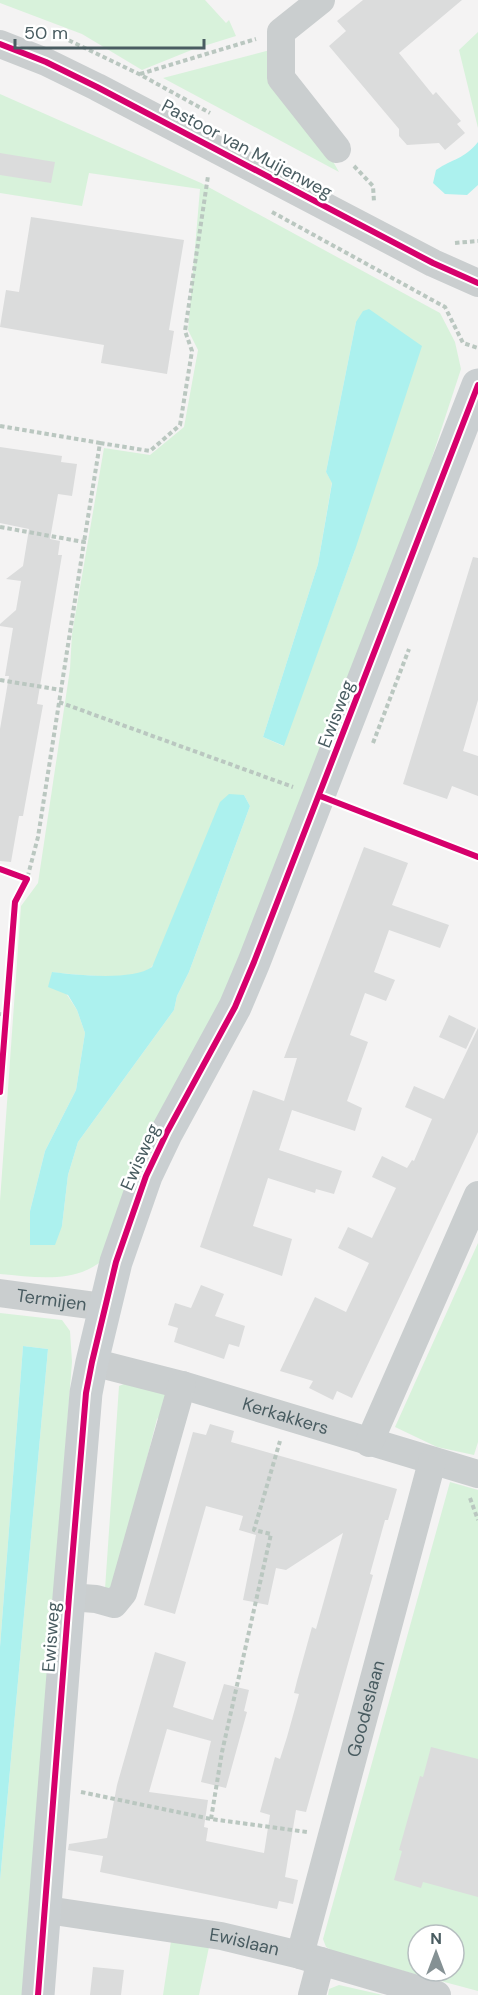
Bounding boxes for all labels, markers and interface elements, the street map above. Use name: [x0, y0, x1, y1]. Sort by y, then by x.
scale bar: [15, 12, 204, 50]
text: 50 m: [24, 21, 68, 45]
street label: Pastoor van Muijenweg: [157, 94, 337, 204]
street label: Ewisweg: [312, 677, 360, 751]
street label: Ewisweg: [115, 1120, 165, 1194]
street label: Termijen: [15, 1283, 88, 1317]
street label: Kerkakkers: [239, 1392, 332, 1440]
street label: Ewisweg: [37, 1601, 65, 1673]
street label: Goodeslaan: [341, 1657, 390, 1760]
street label: Ewislaan: [208, 1922, 282, 1962]
north arrow: [406, 1923, 466, 1983]
text: N: [430, 1928, 442, 1949]

